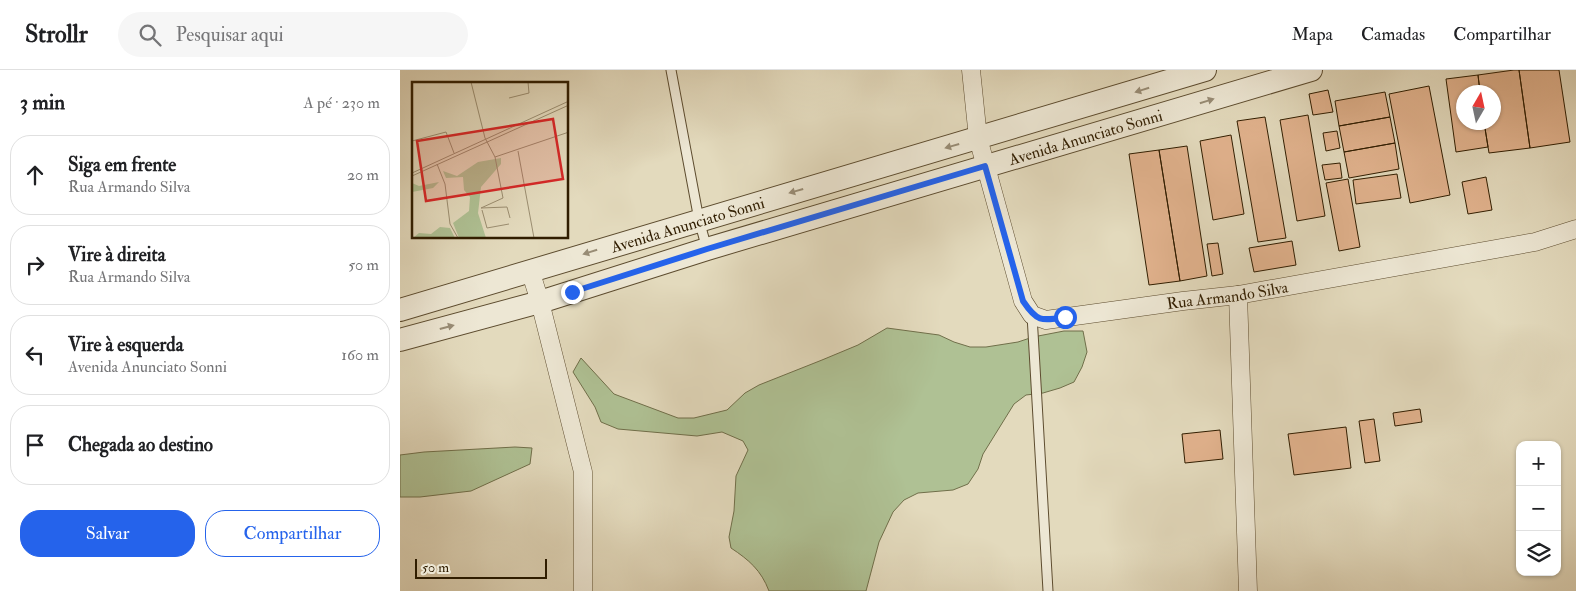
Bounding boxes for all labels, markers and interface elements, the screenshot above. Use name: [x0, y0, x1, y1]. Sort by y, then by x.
search box: [118, 12, 468, 57]
text: Strollr: [25, 19, 88, 50]
icon: search: [136, 21, 164, 49]
text: Pesquisar aqui: [176, 23, 284, 47]
text: Mapa: [1292, 23, 1333, 46]
text: Camadas: [1361, 23, 1425, 46]
text: Compartilhar: [1453, 23, 1551, 46]
inset map: [412, 82, 569, 239]
north arrow: [1456, 85, 1501, 130]
one-way arrow: [1134, 86, 1149, 94]
text: 3 min: [20, 89, 65, 116]
text: A pé · 230 m: [304, 93, 380, 113]
one-way arrow: [1199, 97, 1214, 104]
street label: Avenida Anunciato Sonni: [1006, 106, 1165, 170]
one-way arrow: [945, 142, 960, 150]
text: Siga em frente: [68, 153, 176, 177]
icon: ahead: [21, 161, 49, 189]
text: 20 m: [347, 165, 379, 185]
text: Rua Armando Silva: [68, 177, 190, 197]
one-way arrow: [789, 188, 804, 196]
street label: Avenida Anunciato Sonni: [608, 193, 767, 258]
text: Vire à direita: [68, 243, 165, 267]
one-way arrow: [583, 249, 598, 257]
icon: right: [21, 251, 49, 279]
text: 50 m: [348, 255, 379, 275]
text: Rua Armando Silva: [68, 267, 190, 287]
street label: Rua Armando Silva: [1165, 277, 1290, 314]
route end: [561, 281, 584, 304]
route start: [1054, 306, 1077, 329]
one-way arrow: [440, 323, 455, 331]
text: Vire à esquerda: [68, 333, 183, 357]
icon: left: [21, 341, 49, 369]
text: 160 m: [341, 345, 379, 365]
text: Avenida Anunciato Sonni: [68, 357, 227, 377]
icon: arrive: [21, 431, 49, 459]
text: Chegada ao destino: [68, 433, 213, 457]
map controls: [1516, 441, 1561, 576]
button: +: [1516, 441, 1561, 486]
button: −: [1516, 486, 1561, 531]
button: Salvar: [20, 510, 195, 557]
button: Compartilhar: [205, 510, 380, 557]
button: layers: [1516, 531, 1561, 576]
scale bar: [415, 556, 548, 579]
text: 50 m: [422, 559, 449, 576]

